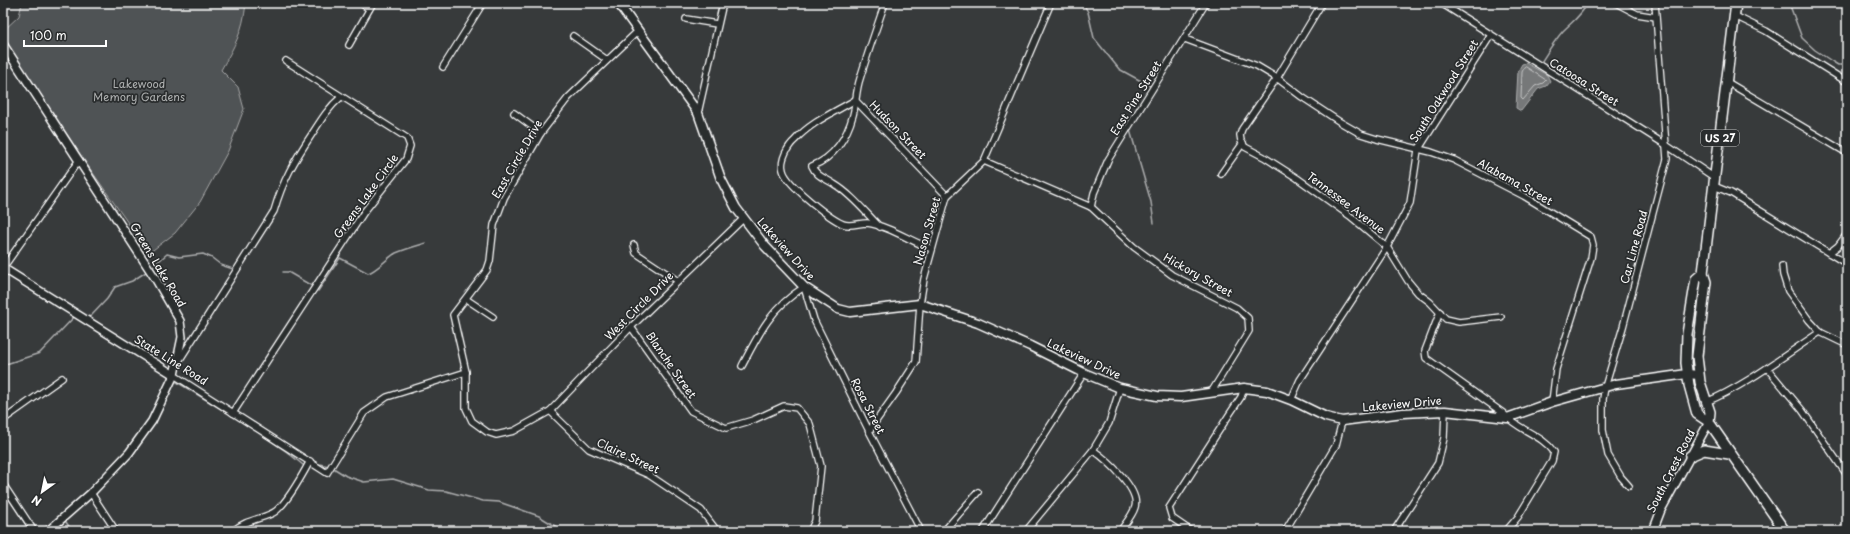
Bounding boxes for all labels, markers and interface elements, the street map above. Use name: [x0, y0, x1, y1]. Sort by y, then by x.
scale bar: [24, 22, 106, 48]
text: 100 m: [30, 26, 67, 44]
street label: South Oakwood Street: [1405, 36, 1482, 145]
street label: Catoosa Street: [1546, 53, 1623, 110]
street label: East Pine Street: [1106, 57, 1166, 138]
park label: Lakewood Memory Gardens: [93, 75, 185, 105]
street label: Hudson Street: [866, 97, 931, 163]
street label: East Circle Drive: [487, 116, 546, 201]
road number: US 27: [1701, 130, 1739, 146]
street label: Greens Lake Circle: [329, 150, 402, 242]
street label: Alabama Street: [1475, 154, 1556, 209]
street label: Tennessee Avenue: [1304, 168, 1389, 238]
street label: Nason Street: [909, 194, 945, 267]
street label: Car Line Road: [1616, 208, 1651, 286]
street label: Lakeview Drive: [753, 213, 819, 284]
street label: Greens Lake Road: [126, 219, 190, 310]
street label: Hickory Street: [1161, 248, 1236, 301]
street label: West Circle Drive: [600, 267, 677, 344]
street label: Blanche Street: [642, 328, 701, 402]
street label: State Line Road: [131, 330, 211, 389]
street label: Lakeview Drive: [1045, 334, 1124, 383]
street label: Rosa Street: [847, 375, 890, 437]
street label: Lakeview Drive: [1362, 392, 1442, 415]
street label: South Crest Road: [1642, 426, 1699, 515]
street label: Claire Street: [594, 434, 663, 478]
north arrow: [22, 472, 62, 512]
text: N: [28, 491, 45, 510]

